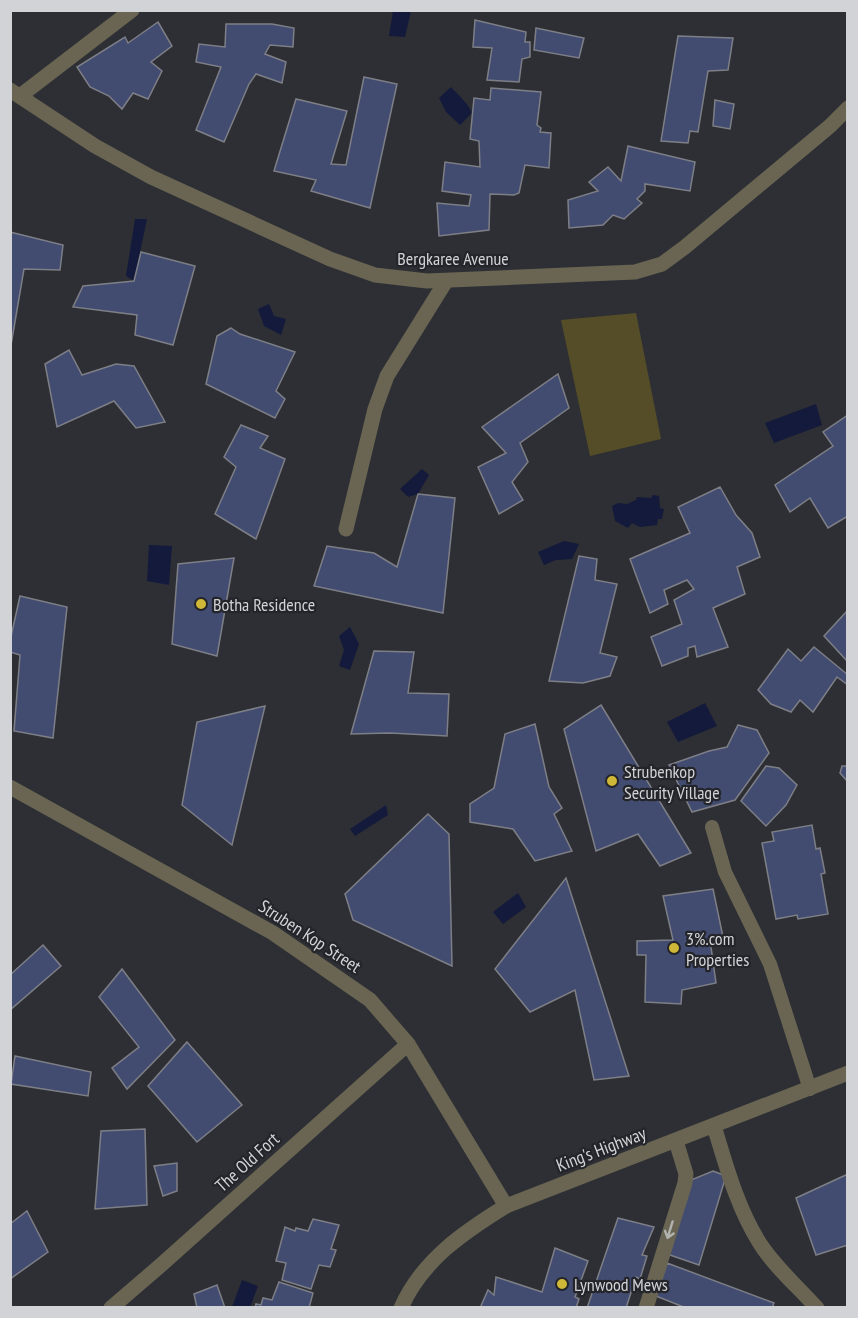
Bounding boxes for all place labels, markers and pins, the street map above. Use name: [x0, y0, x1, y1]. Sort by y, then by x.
place label: Botha Residence: [213, 593, 315, 616]
marker: Botha Residence: [194, 597, 208, 611]
place label: Strubenkop Security Village: [624, 760, 720, 804]
marker: Strubenkop Security Village: [605, 774, 619, 788]
place label: 3%.com Properties: [686, 927, 749, 971]
marker: 3%.com Properties: [667, 941, 681, 955]
place label: Lynwood Mews: [574, 1273, 668, 1296]
marker: Lynwood Mews: [555, 1277, 569, 1291]

